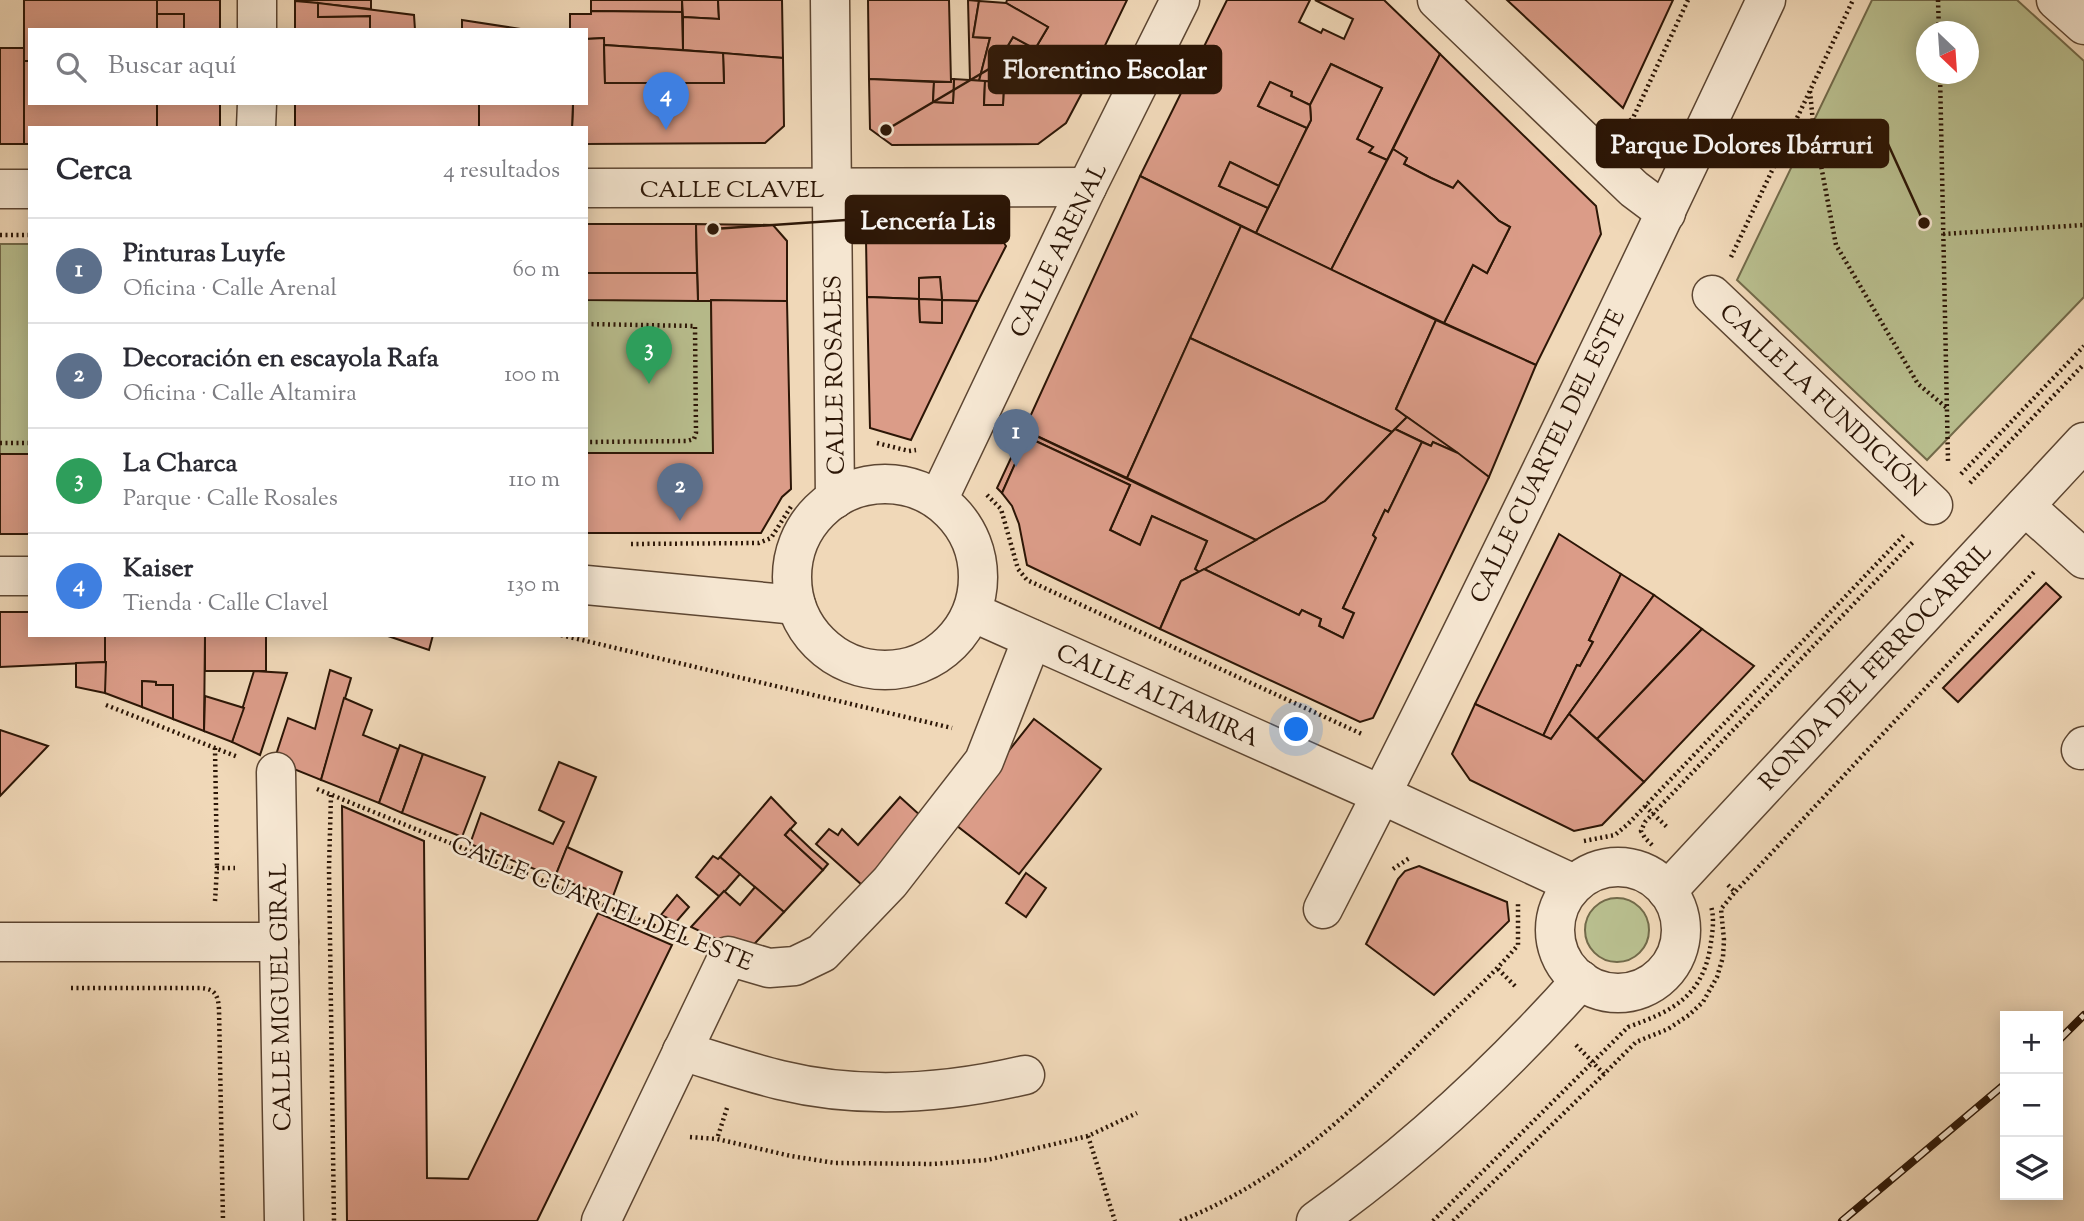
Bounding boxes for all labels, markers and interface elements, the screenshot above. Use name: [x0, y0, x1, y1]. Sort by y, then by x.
north arrow: [1916, 21, 1979, 84]
search box: [28, 28, 588, 105]
callout: Florentino Escolar: [989, 46, 1221, 93]
icon: search: [52, 48, 90, 86]
text: Buscar aquí: [108, 48, 237, 85]
text: Florentino Escolar: [1003, 53, 1207, 90]
pin: 4: [643, 72, 689, 130]
callout: Parque Dolores Ibárruri: [1597, 120, 1888, 167]
text: Parque Dolores Ibárruri: [1611, 128, 1874, 165]
text: Cerca: [56, 150, 132, 193]
text: 4 resultados: [443, 155, 560, 188]
street label: CALLE ARENAL: [1003, 158, 1117, 344]
street label: CALLE CLAVEL: [640, 174, 824, 208]
callout: Lencería Lis: [846, 196, 1009, 243]
text: Lencería Lis: [861, 204, 995, 241]
text: Pinturas Luyfe: [123, 236, 285, 273]
text: 1: [75, 254, 83, 287]
text: 60 m: [512, 254, 560, 287]
text: Oficina · Calle Arenal: [123, 273, 337, 306]
street label: CALLE ROSALES: [817, 275, 855, 475]
street label: CALLE LA FUNDICIÓN: [1711, 297, 1932, 506]
street label: CALLE CUARTEL DEL ESTE: [1463, 304, 1635, 609]
pin: 3: [626, 326, 672, 384]
text: Decoración en escayola Rafa: [123, 341, 439, 378]
text: 2: [74, 359, 84, 392]
text: 100 m: [504, 359, 560, 392]
text: Oficina · Calle Altamira: [123, 378, 357, 411]
pin: 1: [993, 409, 1039, 467]
text: La Charca: [123, 446, 238, 483]
pin: 2: [657, 463, 703, 521]
text: 3: [74, 464, 84, 497]
text: 110 m: [509, 464, 560, 497]
text: Parque · Calle Rosales: [123, 483, 338, 516]
street label: RONDA DEL FERROCARRIL: [1752, 536, 2001, 799]
text: Kaiser: [123, 551, 193, 588]
text: 4: [73, 569, 85, 602]
text: 130 m: [507, 569, 560, 602]
text: Tienda · Calle Clavel: [123, 588, 328, 621]
street label: CALLE ALTAMIRA: [1050, 637, 1265, 757]
your location: [1279, 712, 1313, 746]
street label: CALLE CUARTEL DEL ESTE: [445, 829, 758, 981]
street label: CALLE MIGUEL GIRAL: [263, 863, 301, 1131]
map controls: [2000, 1011, 2063, 1200]
button: +: [2000, 1011, 2063, 1074]
button: −: [2000, 1074, 2063, 1137]
button: layers: [2000, 1137, 2063, 1200]

